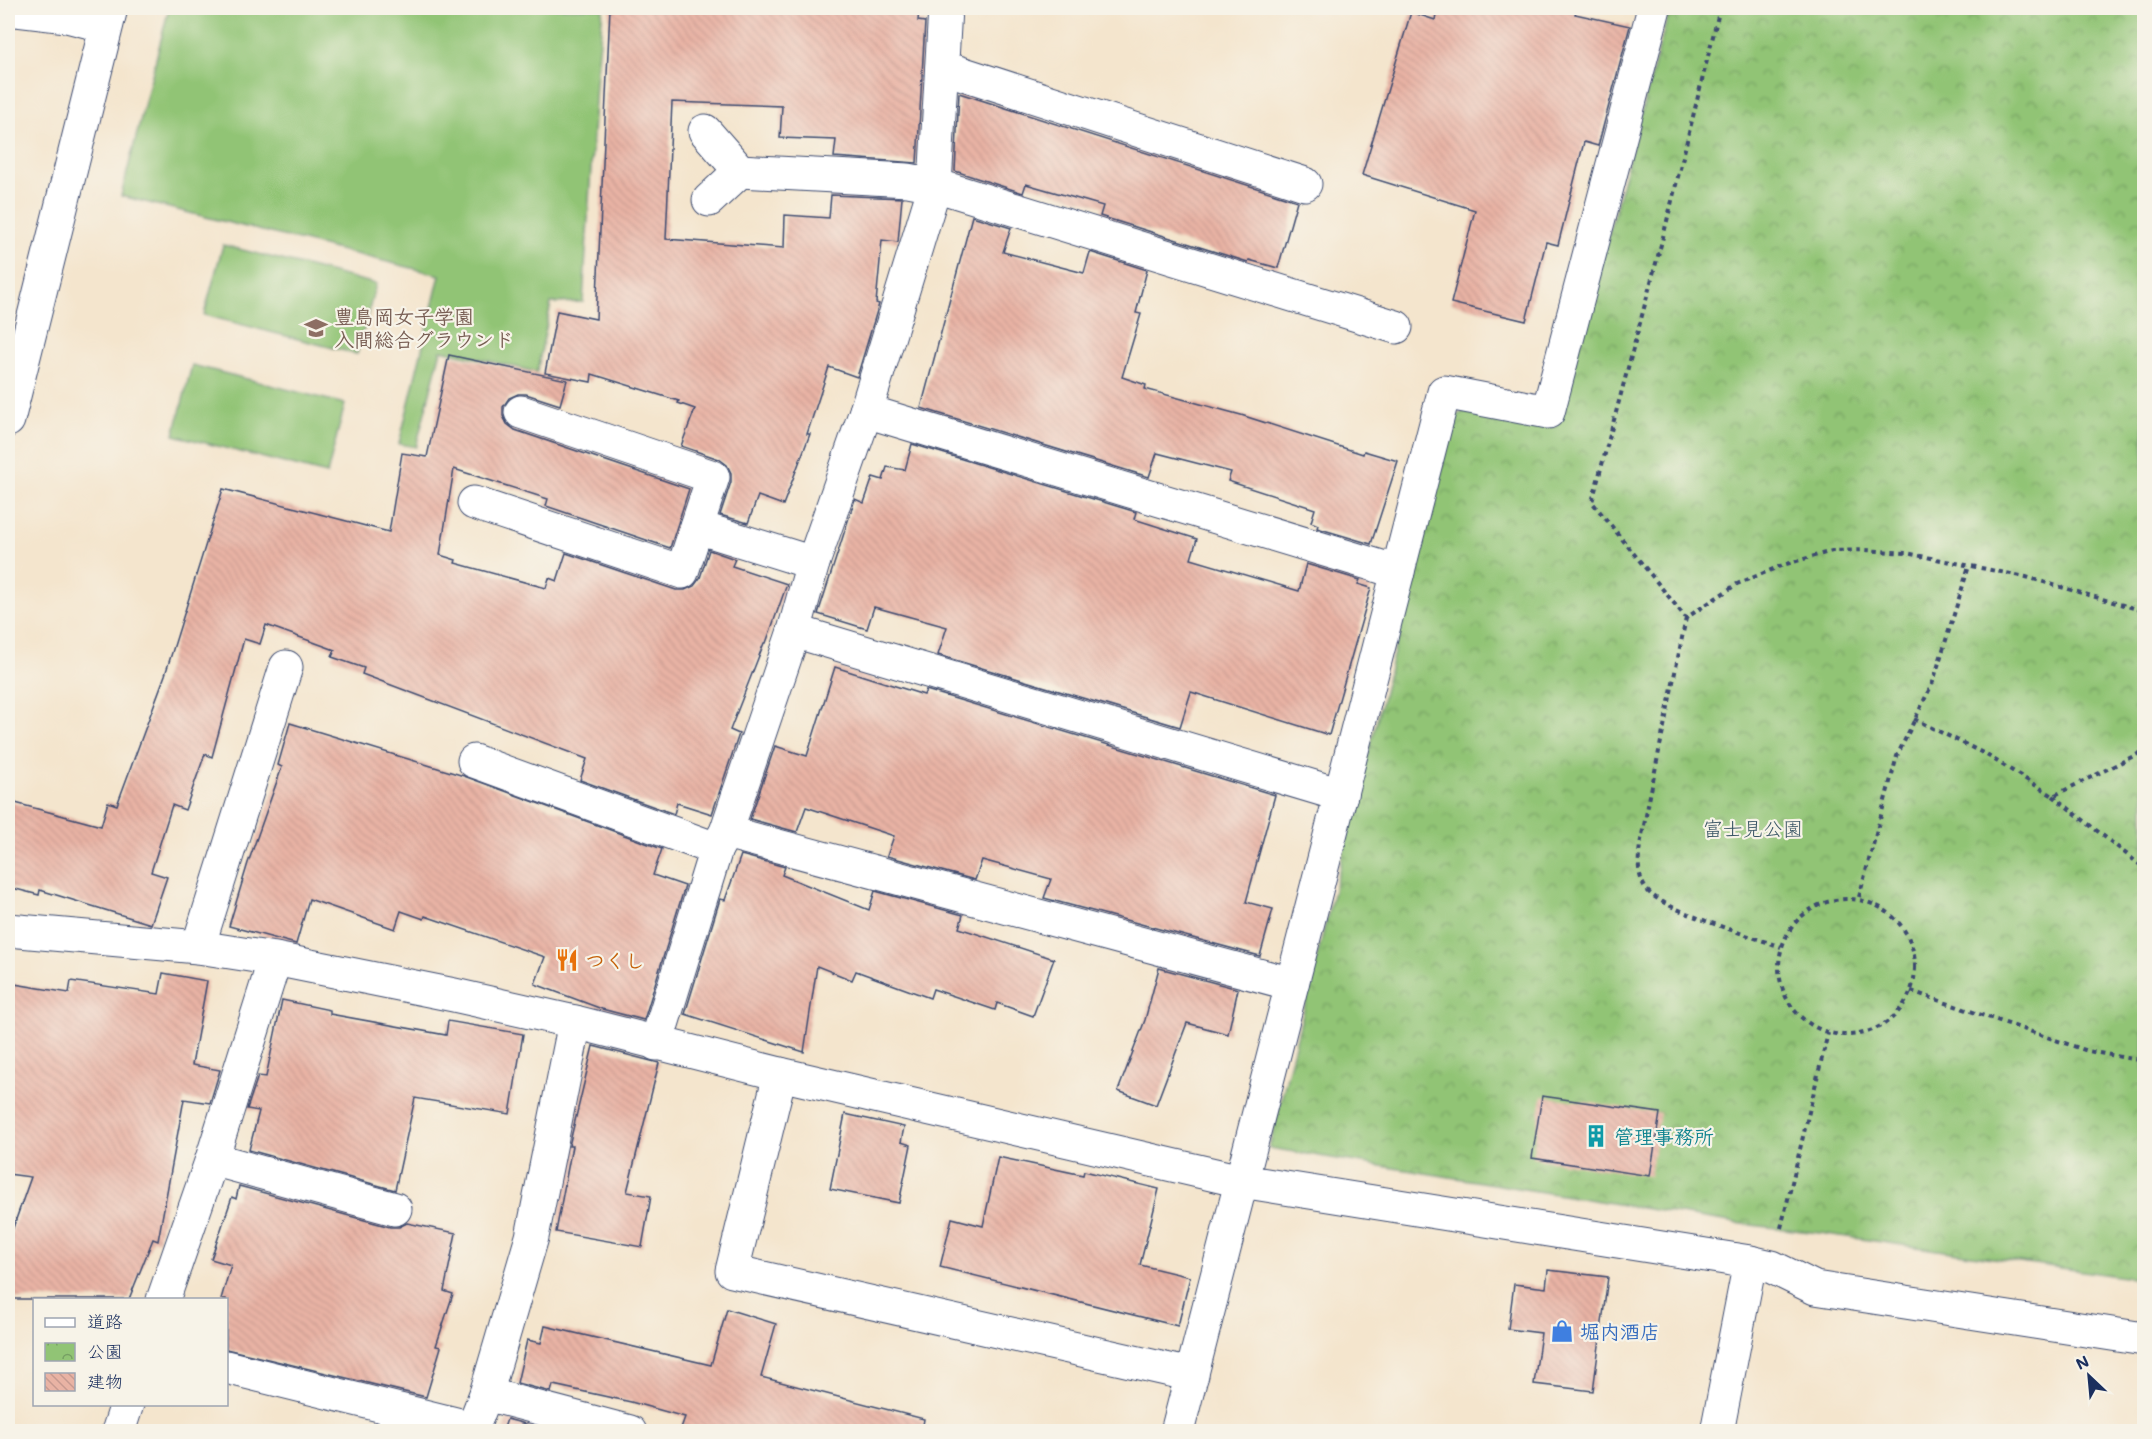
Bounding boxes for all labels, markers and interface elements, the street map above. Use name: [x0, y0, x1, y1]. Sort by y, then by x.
place label: 豊島岡女子学園 入間総合グラウンド: [334, 303, 514, 352]
school or university icon: 豊島岡女子学園 入間総合グラウンド: [303, 315, 329, 341]
park label: 富士見公園: [1703, 815, 1803, 841]
restaurant icon: つくし: [554, 947, 580, 973]
place label: つくし: [585, 947, 645, 973]
building icon: 管理事務所: [1583, 1123, 1609, 1149]
place label: 管理事務所: [1614, 1123, 1714, 1149]
legend: [33, 1298, 228, 1406]
text: 道路: [87, 1309, 123, 1333]
shop icon: 堀内酒店: [1549, 1318, 1575, 1344]
place label: 堀内酒店: [1580, 1318, 1660, 1344]
text: 公園: [87, 1339, 123, 1363]
north arrow: [2059, 1346, 2119, 1406]
text: N: [2072, 1350, 2092, 1374]
text: 建物: [87, 1369, 123, 1393]

